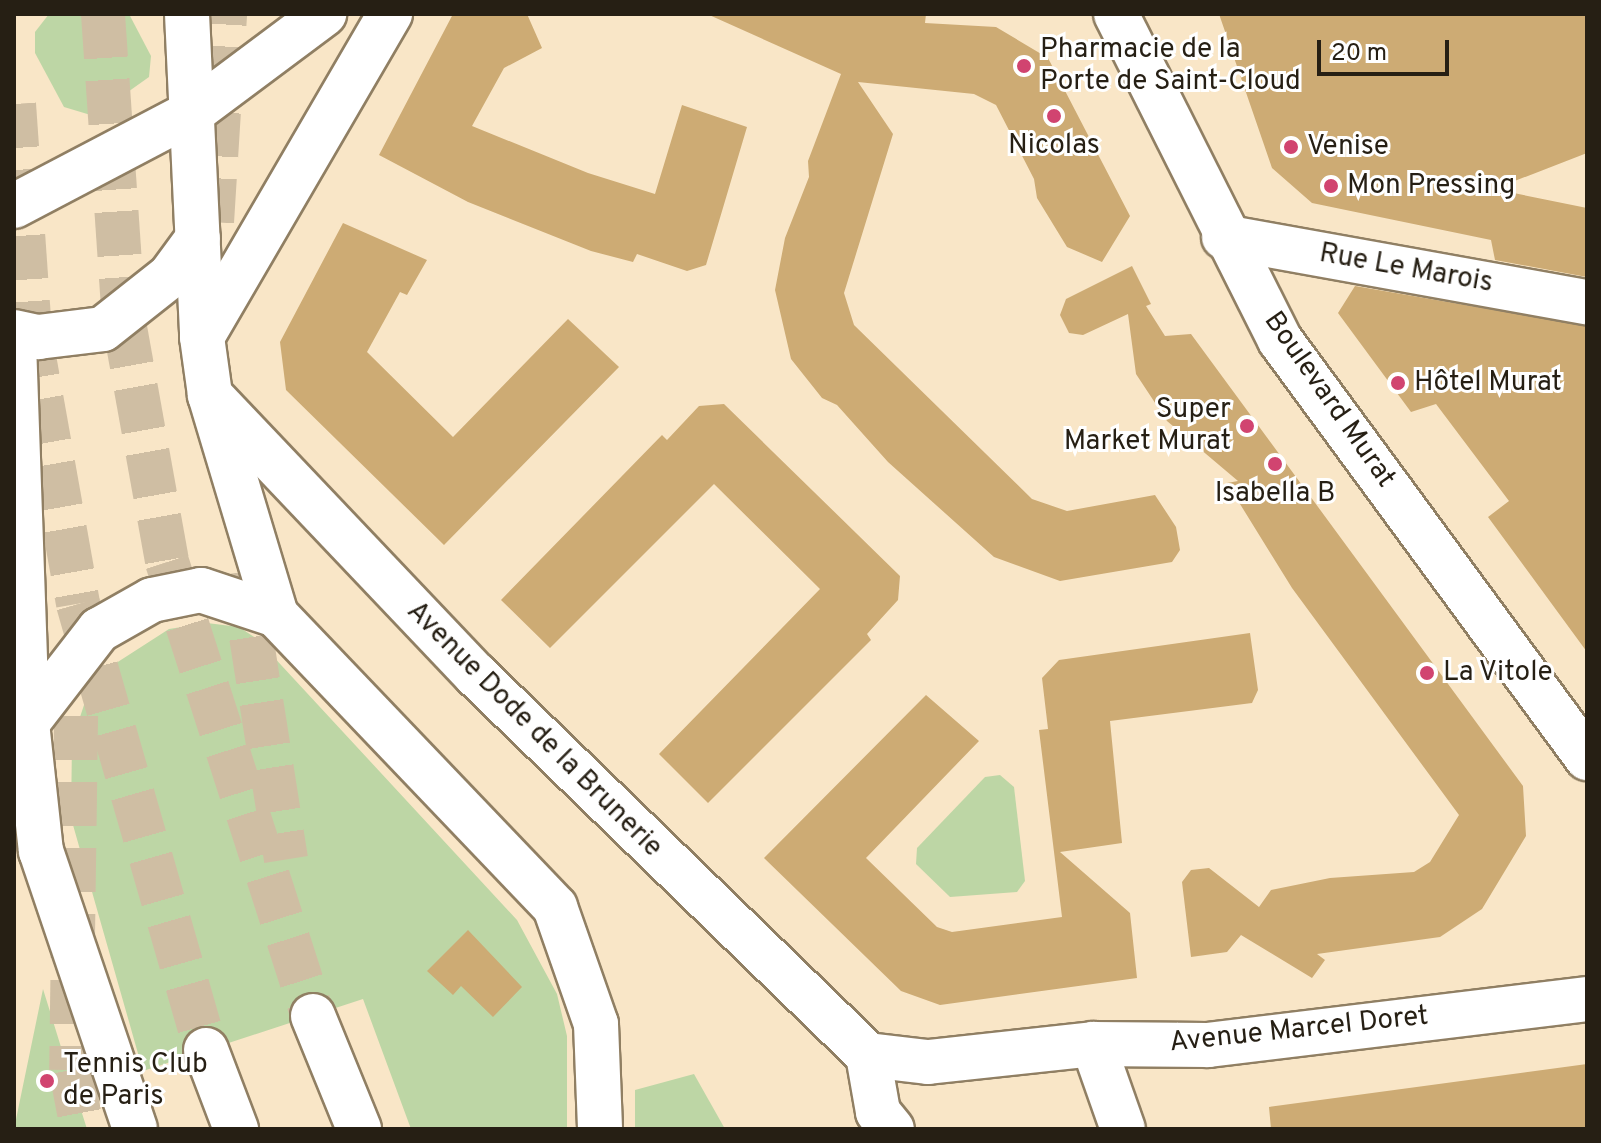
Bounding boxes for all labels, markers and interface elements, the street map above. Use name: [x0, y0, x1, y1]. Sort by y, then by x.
scale bar: [1321, 24, 1453, 74]
place label: Pharmacie de la Porte de Saint-Cloud: [1040, 33, 1301, 99]
text: 20 m: [1331, 39, 1387, 69]
marker: Pharmacie de la Porte de Saint-Cloud: [1015, 57, 1033, 75]
marker: Nicolas: [1045, 107, 1063, 125]
place label: Nicolas: [1008, 129, 1100, 163]
place label: Venise: [1307, 130, 1389, 164]
marker: Venise: [1282, 138, 1300, 156]
place label: Mon Pressing: [1347, 169, 1515, 203]
marker: Mon Pressing: [1322, 177, 1340, 195]
street label: Rue Le Marois: [1317, 237, 1495, 301]
street label: Boulevard Murat: [1256, 306, 1402, 494]
place label: Hôtel Murat: [1414, 366, 1562, 400]
marker: Hôtel Murat: [1389, 374, 1407, 392]
place label: Super Market Murat: [1064, 393, 1231, 459]
marker: Super Market Murat: [1238, 417, 1256, 435]
marker: Isabella B: [1266, 455, 1284, 473]
place label: Isabella B: [1215, 477, 1335, 511]
street label: Avenue Dode de la Brunerie: [399, 595, 669, 865]
place label: La Vitole: [1443, 656, 1554, 690]
marker: La Vitole: [1418, 664, 1436, 682]
street label: Avenue Marcel Doret: [1168, 1000, 1430, 1060]
place label: Tennis Club de Paris: [63, 1048, 208, 1114]
marker: Tennis Club de Paris: [38, 1072, 56, 1090]

